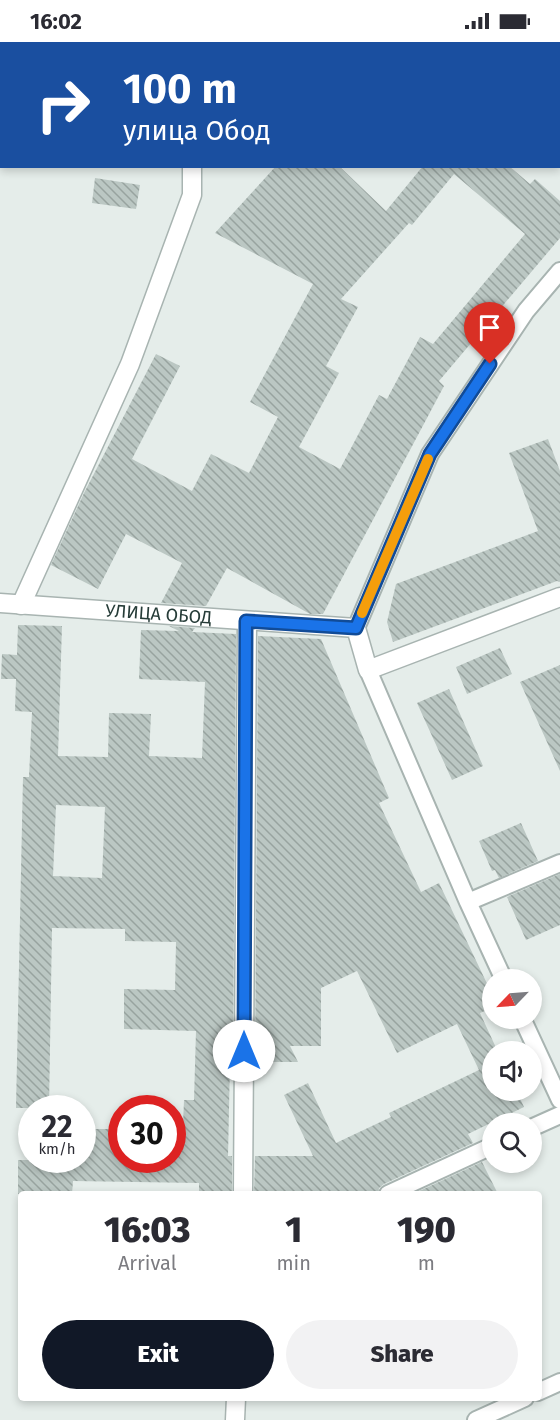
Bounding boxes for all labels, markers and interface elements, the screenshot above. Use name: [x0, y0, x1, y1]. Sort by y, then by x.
text: 16:02: [30, 8, 82, 35]
text: 100 m: [123, 64, 237, 114]
icon: right: [24, 66, 102, 144]
text: улица Обод: [123, 115, 270, 147]
pin: [464, 302, 515, 364]
icon: arrive: [473, 311, 506, 344]
street label: УЛИЦА ОБОД: [105, 599, 213, 629]
north arrow: [482, 969, 542, 1029]
map controls: [482, 969, 542, 1173]
position arrow: [212, 1019, 276, 1083]
button: sound: [482, 1041, 542, 1101]
speed limit sign: 30: [108, 1095, 186, 1173]
text: 22: [41, 1109, 73, 1145]
button: search: [482, 1113, 542, 1173]
text: km/h: [38, 1140, 76, 1158]
text: 16:03: [104, 1208, 190, 1252]
text: 1: [285, 1208, 302, 1252]
text: 190: [397, 1208, 456, 1252]
text: Arrival: [118, 1251, 177, 1275]
text: min: [276, 1251, 311, 1275]
text: m: [418, 1251, 435, 1275]
button: Exit: [42, 1320, 274, 1389]
button: Share: [286, 1320, 518, 1389]

